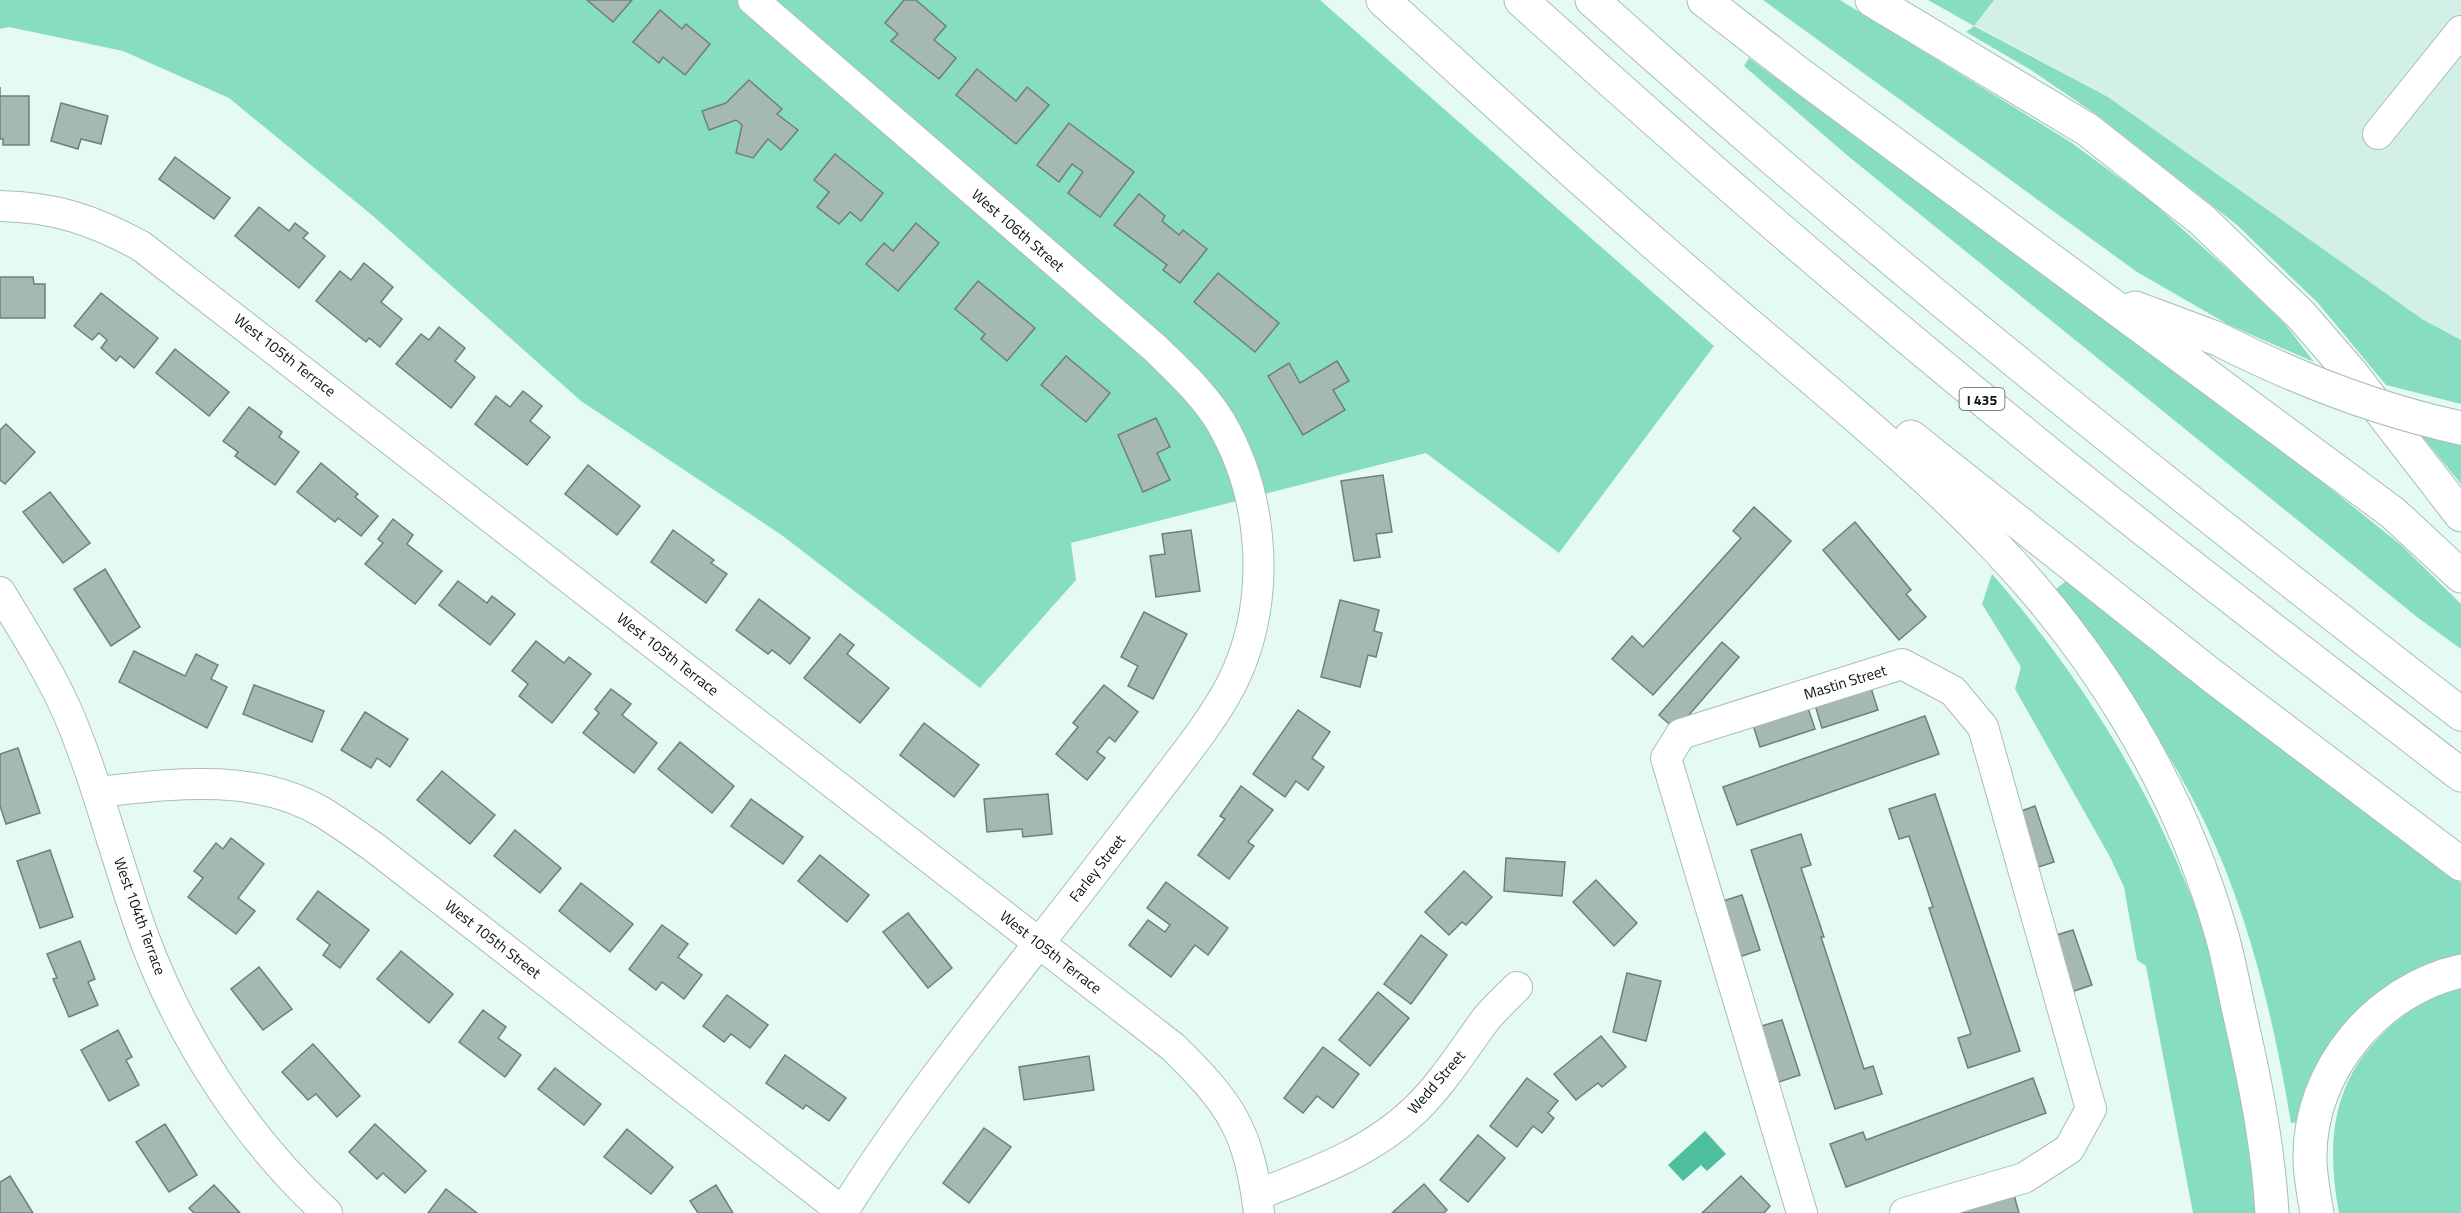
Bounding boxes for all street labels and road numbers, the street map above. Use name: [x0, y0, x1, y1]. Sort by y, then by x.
street label: West 106th Street: [966, 183, 1070, 277]
street label: West 105th Terrace: [229, 308, 341, 402]
road number: I 435: [1960, 388, 2004, 410]
street label: West 105th Terrace: [612, 607, 724, 701]
street label: Mastin Street: [1801, 658, 1890, 706]
street label: Farley Street: [1063, 829, 1131, 907]
street label: West 104th Terrace: [108, 854, 172, 978]
street label: West 105th Street: [440, 894, 547, 984]
street label: West 105th Terrace: [995, 905, 1107, 999]
street label: Wedd Street: [1402, 1044, 1471, 1119]

